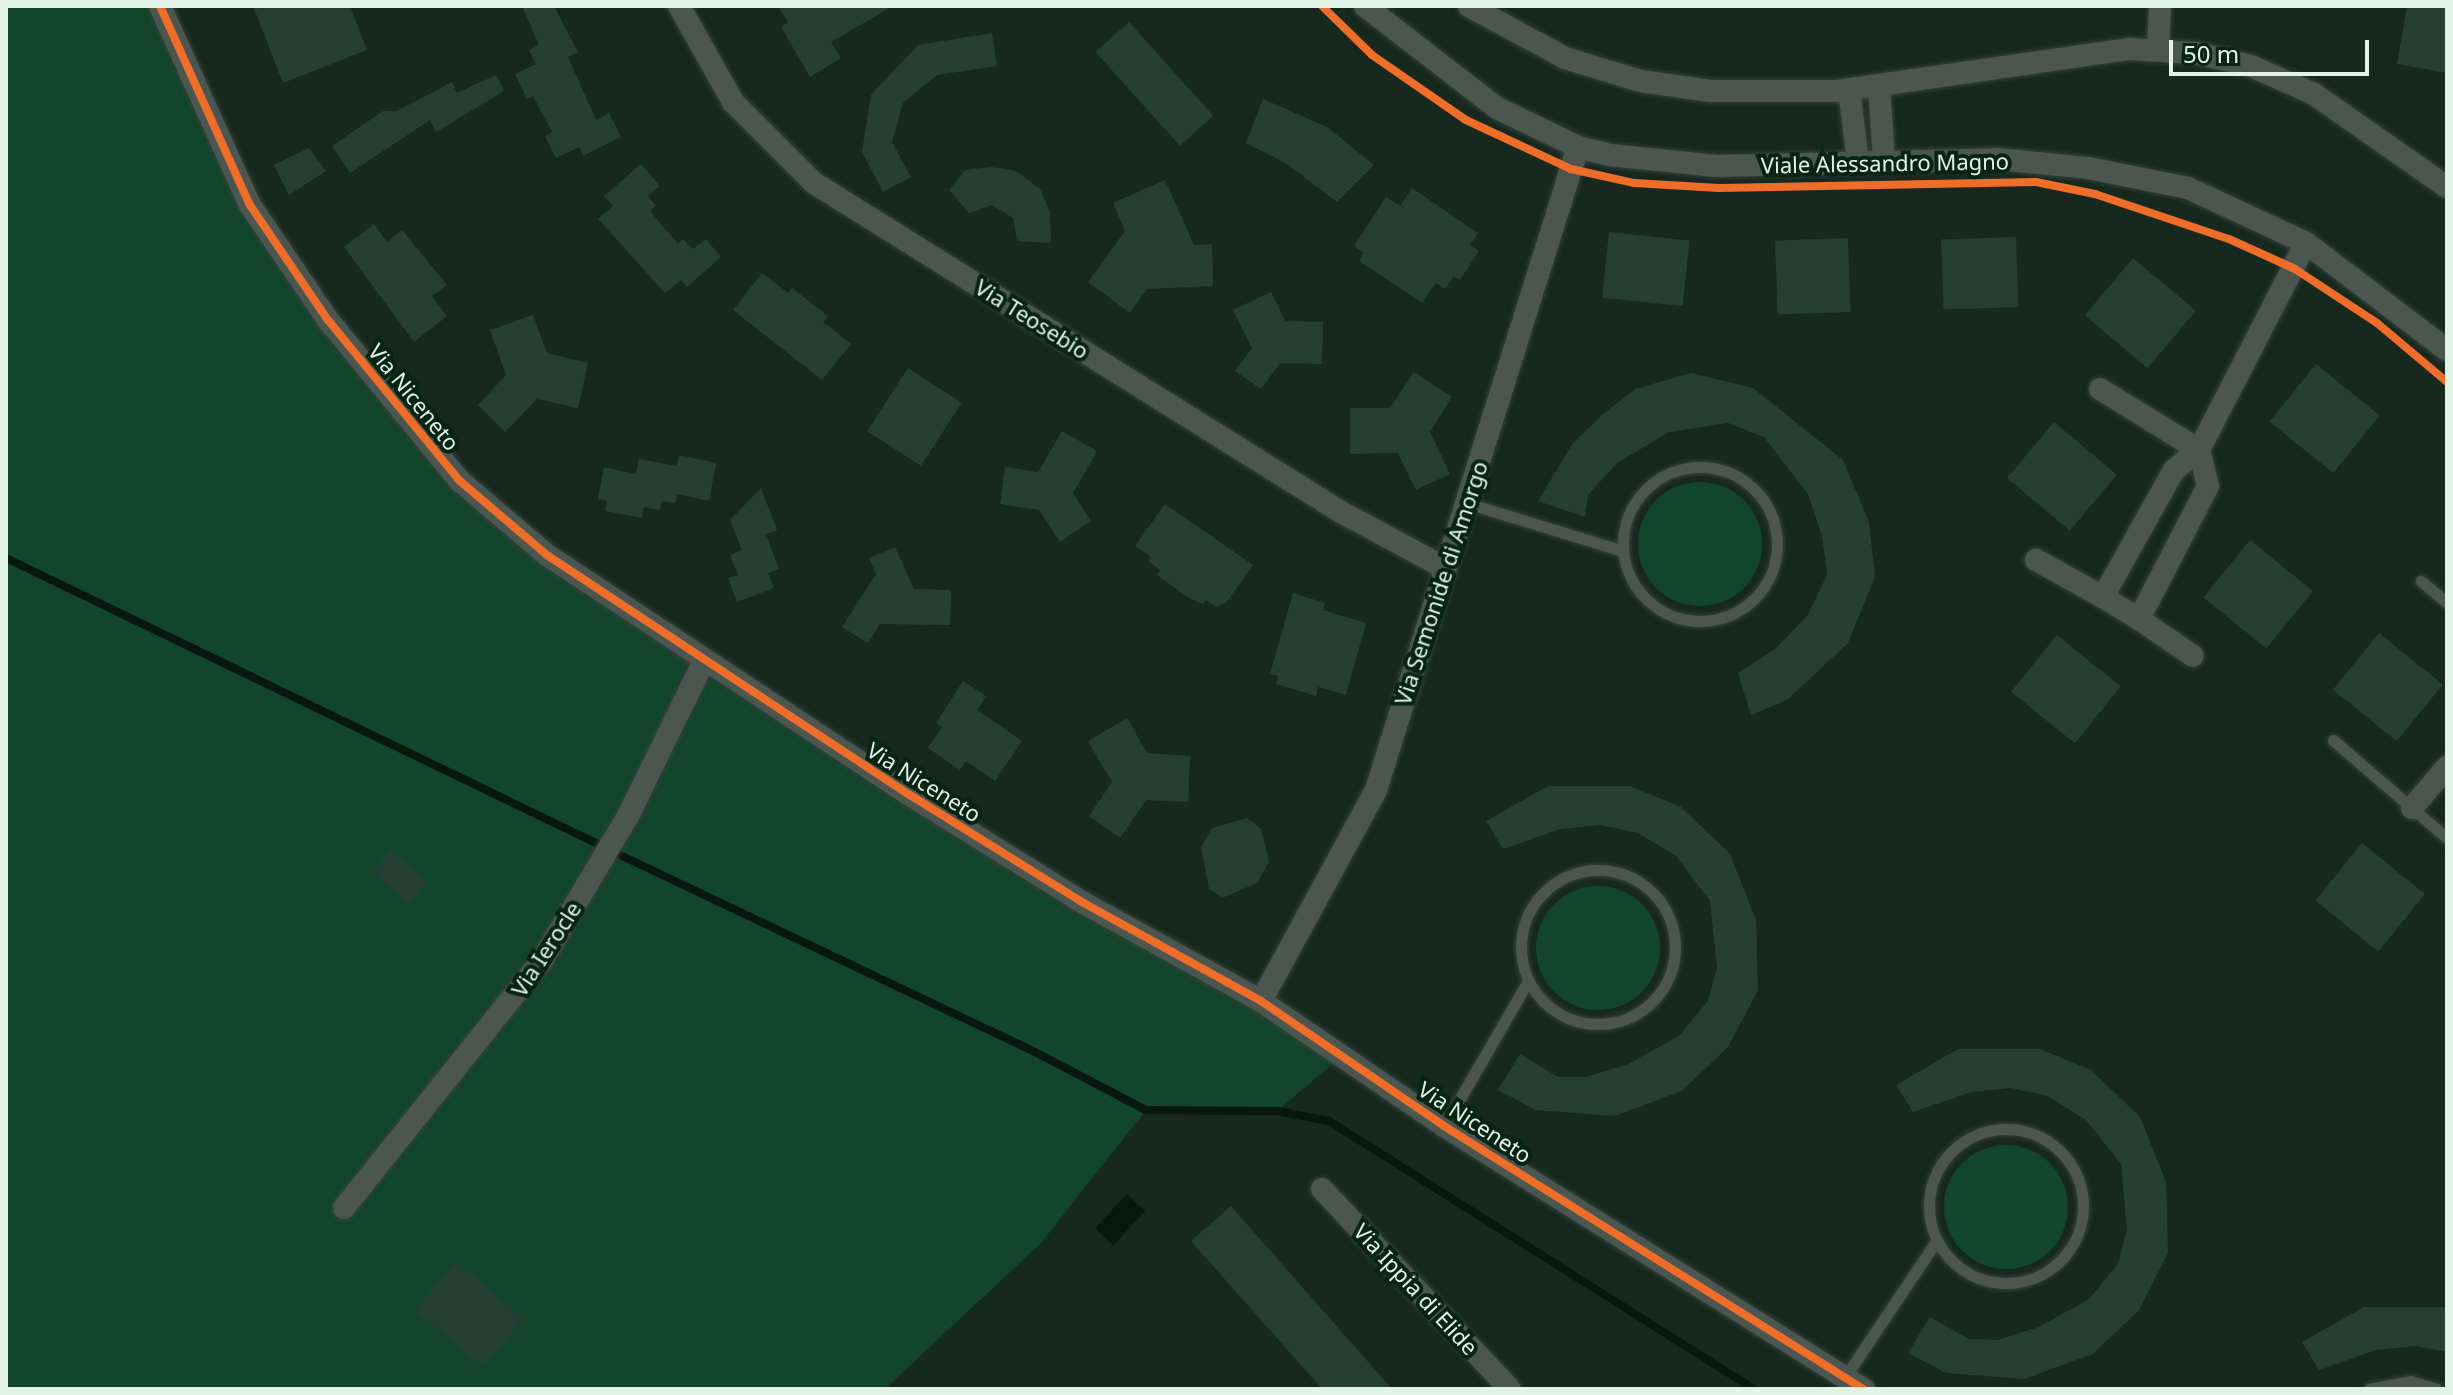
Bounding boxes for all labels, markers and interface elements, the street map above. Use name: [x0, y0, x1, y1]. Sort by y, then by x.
scale bar: [2173, 24, 2373, 74]
text: 50 m: [2183, 37, 2239, 70]
street label: Viale Alessandro Magno: [1761, 148, 2009, 178]
street label: Via Teosebio: [970, 274, 1094, 364]
street label: Via Niceneto: [363, 338, 465, 456]
street label: Via Semonide di Amorgo: [1389, 458, 1493, 708]
street label: Via Niceneto: [862, 736, 986, 828]
street label: Via Ierocle: [506, 897, 586, 1001]
street label: Via Niceneto: [1413, 1076, 1537, 1168]
street label: Via Ippia di Elide: [1348, 1218, 1484, 1360]

